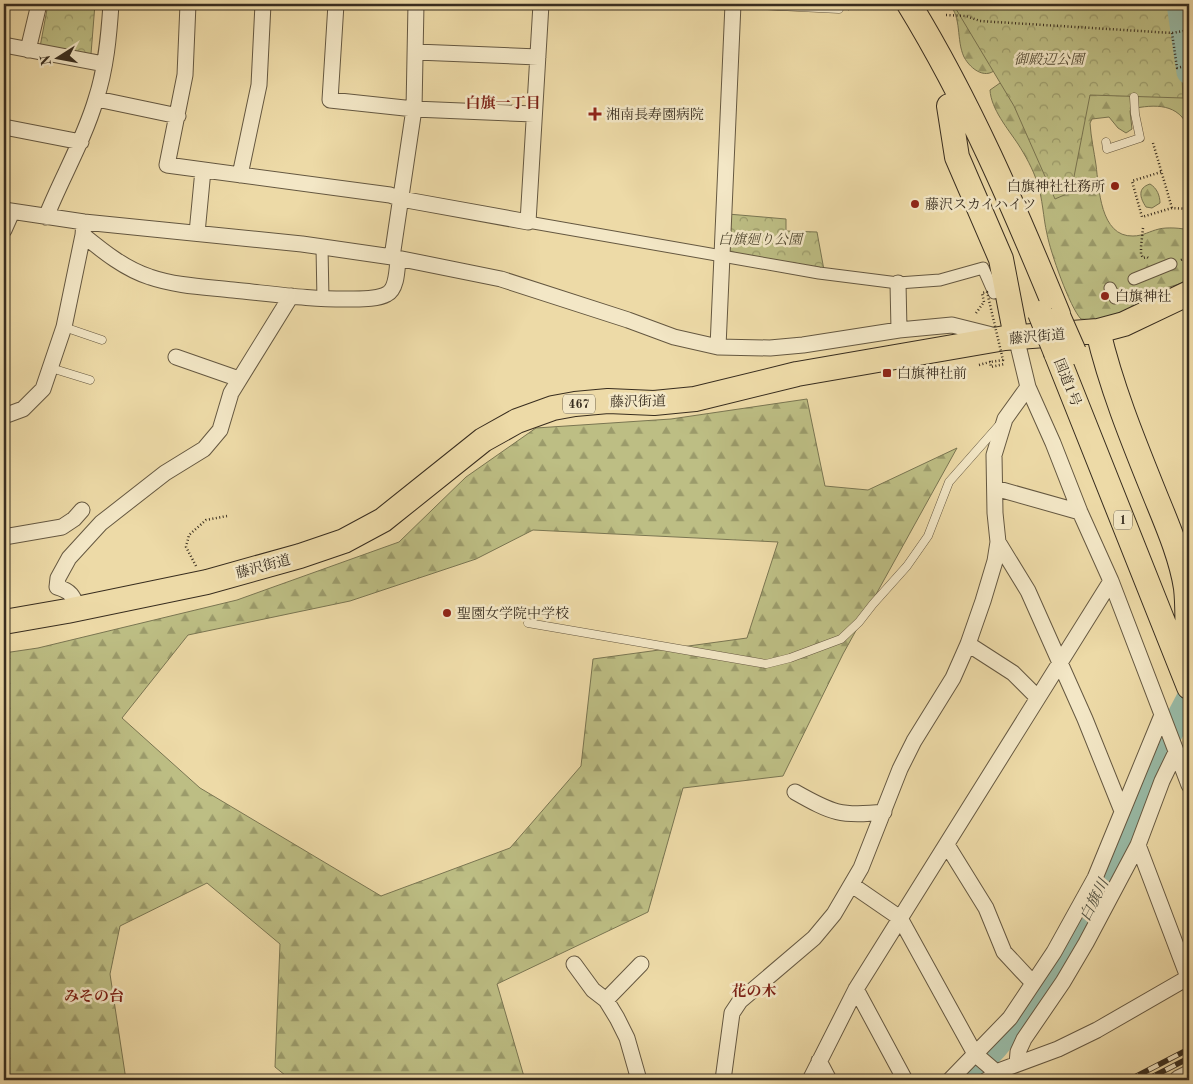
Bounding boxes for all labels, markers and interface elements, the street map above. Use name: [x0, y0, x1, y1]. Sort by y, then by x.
north arrow: [32, 32, 82, 82]
park label: 御殿辺公園: [1014, 52, 1086, 67]
text: N: [38, 53, 54, 67]
district label: 白旗一丁目: [465, 95, 541, 112]
marker: 湘南長寿園病院: [588, 107, 602, 121]
place label: 湘南長寿園病院: [606, 107, 704, 122]
place label: 白旗神社社務所: [1007, 179, 1105, 194]
marker: 白旗神社社務所: [1109, 180, 1121, 192]
place label: 藤沢スカイハイツ: [925, 197, 1036, 212]
marker: 藤沢スカイハイツ: [909, 198, 921, 210]
park label: 白旗廻り公園: [718, 232, 804, 247]
place label: 白旗神社: [1115, 289, 1171, 304]
marker: 白旗神社: [1099, 290, 1111, 302]
street label: 藤沢街道: [1008, 327, 1066, 346]
street label: 国道1号: [1051, 356, 1084, 408]
place label: 白旗神社前: [897, 366, 967, 381]
marker: 白旗神社前: [881, 367, 893, 379]
road number: 467: [563, 394, 595, 414]
street label: 藤沢街道: [610, 394, 666, 409]
road number: 1: [1114, 510, 1132, 530]
street label: 藤沢街道: [234, 552, 292, 581]
place label: 聖園女学院中学校: [457, 606, 569, 621]
marker: 聖園女学院中学校: [441, 607, 453, 619]
water label: 白旗川: [1077, 875, 1113, 924]
district label: 花の木: [731, 983, 777, 1000]
district label: みその台: [64, 988, 124, 1005]

